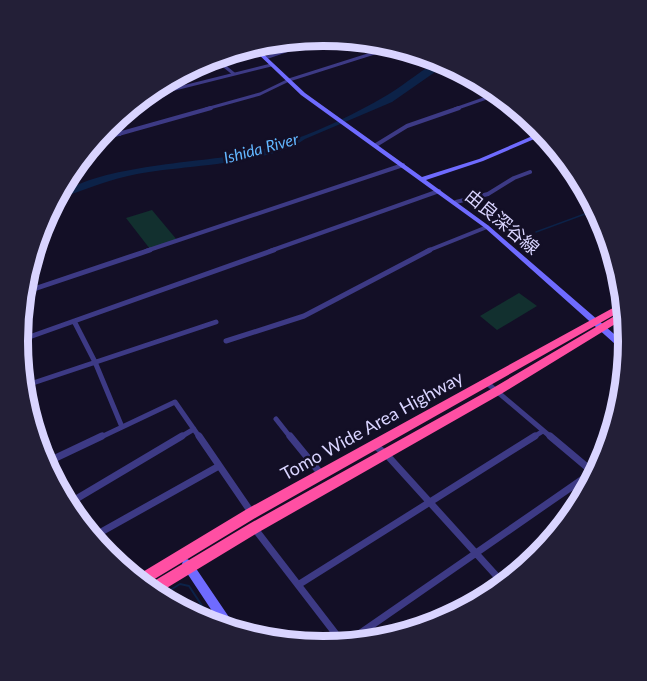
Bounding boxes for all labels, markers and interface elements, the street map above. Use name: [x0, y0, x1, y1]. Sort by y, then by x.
water label: Ishida River: [221, 128, 301, 167]
street label: 由良深谷線: [461, 184, 544, 259]
street label: Tomo Wide Area Highway: [276, 365, 467, 484]

